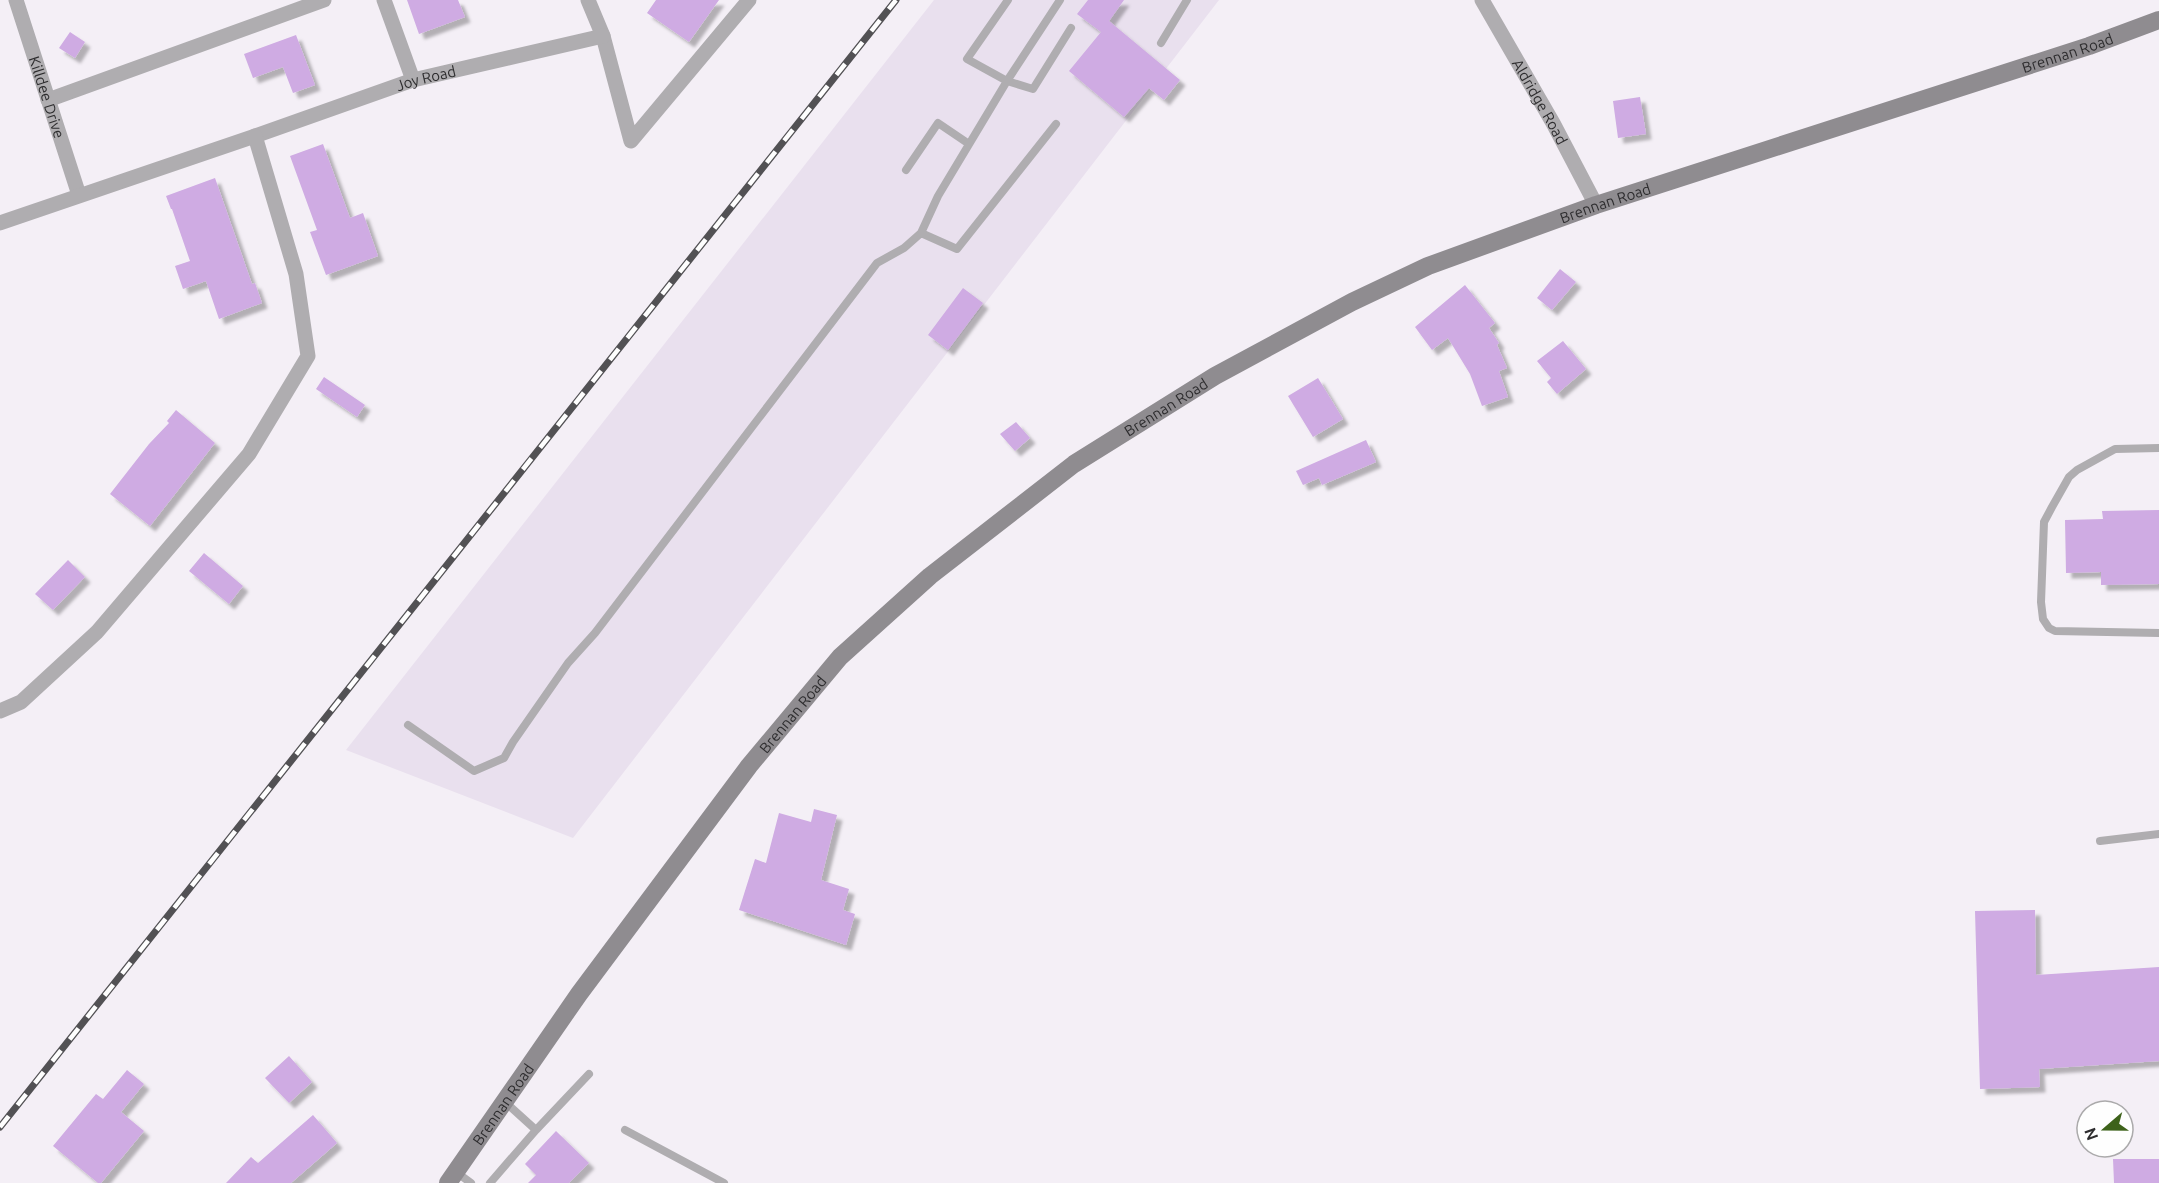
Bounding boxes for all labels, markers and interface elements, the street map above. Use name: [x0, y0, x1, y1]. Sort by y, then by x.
street label: Brennan Road: [2020, 29, 2115, 76]
street label: Killdee Drive: [26, 54, 69, 140]
street label: Aldridge Road: [1509, 56, 1571, 147]
street label: Joy Road: [393, 62, 457, 94]
street label: Brennan Road: [1557, 179, 1653, 226]
street label: Brennan Road: [1121, 374, 1211, 439]
street label: Brennan Road: [755, 672, 829, 756]
street label: Brennan Road: [469, 1060, 537, 1148]
north arrow: [2075, 1099, 2135, 1159]
text: N: [2080, 1125, 2101, 1143]

